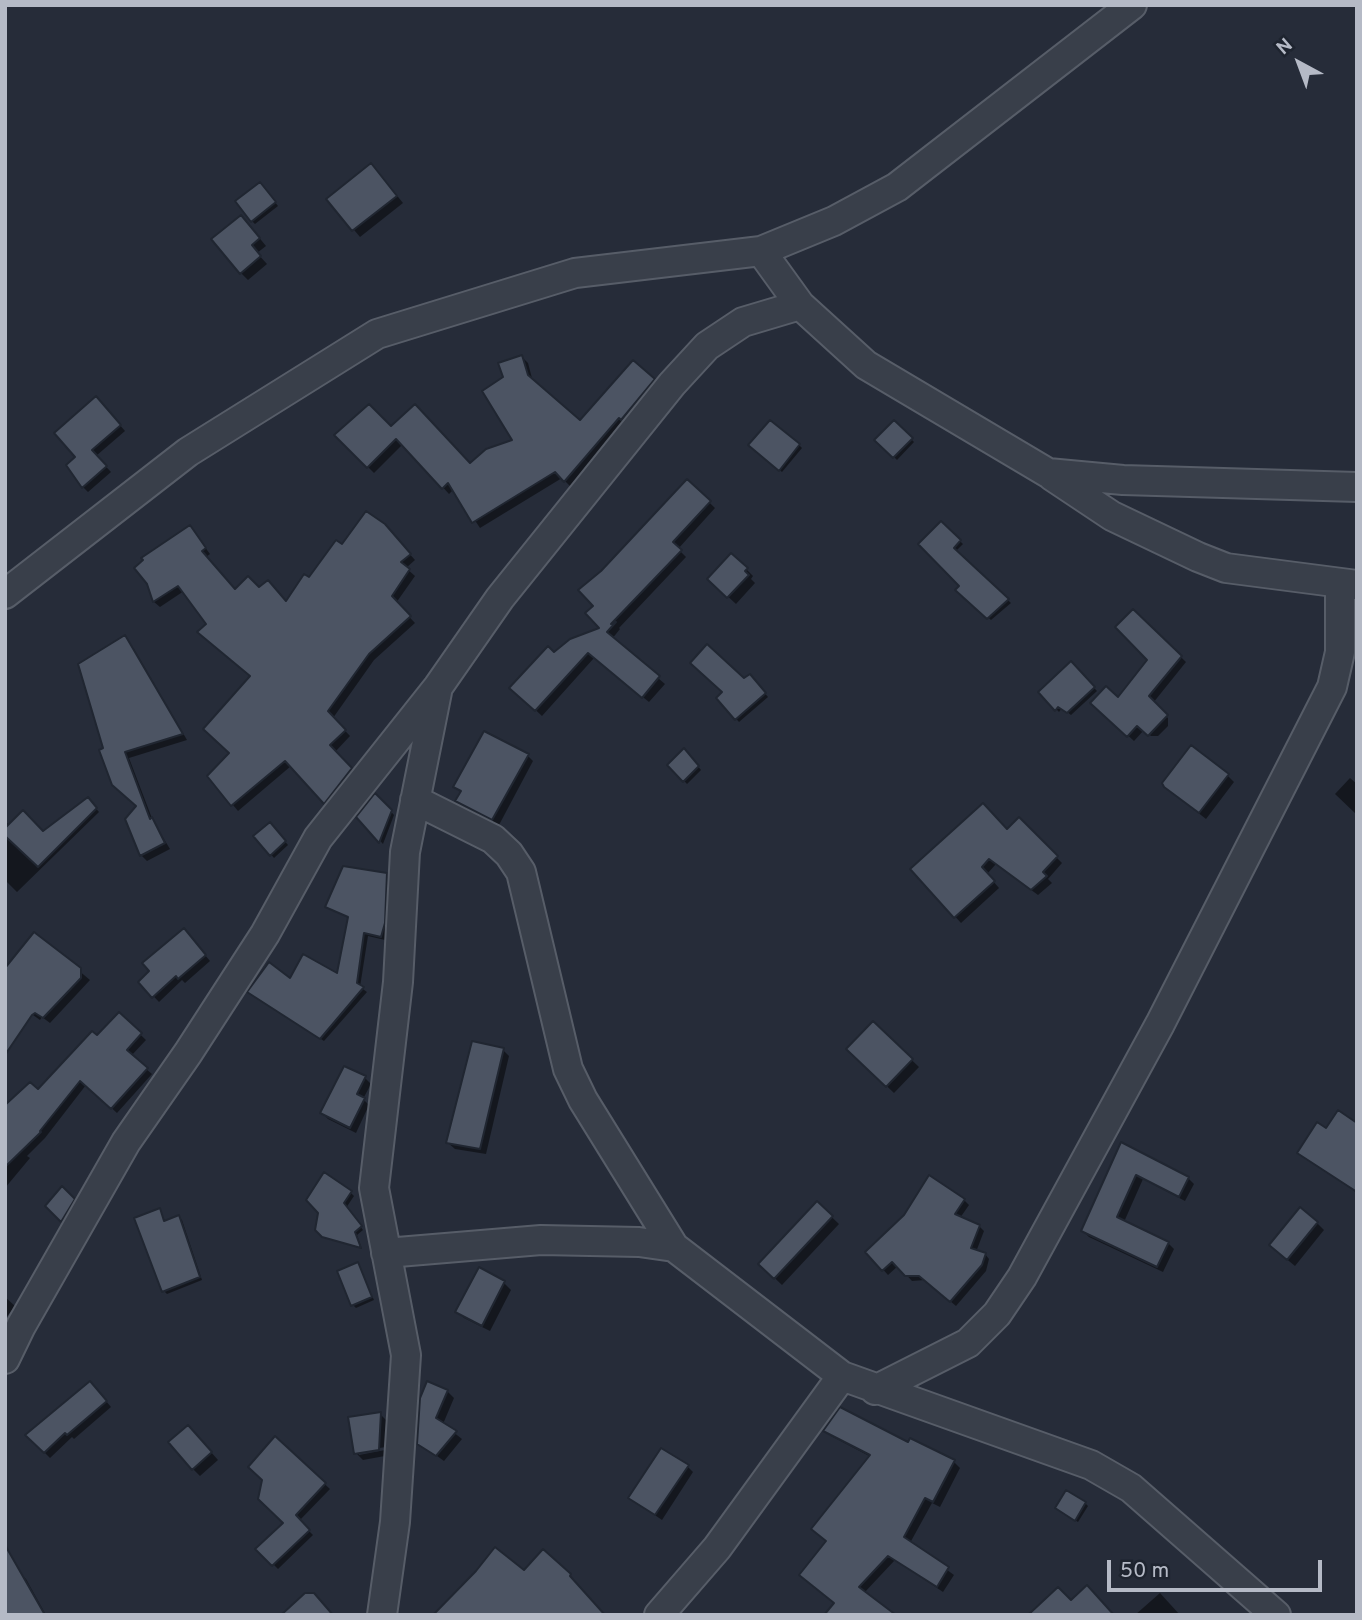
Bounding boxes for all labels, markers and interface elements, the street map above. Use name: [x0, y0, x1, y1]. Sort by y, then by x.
north arrow: [1264, 28, 1334, 98]
text: N: [1272, 34, 1298, 61]
scale bar: [1110, 1546, 1325, 1590]
text: 50 m: [1120, 1558, 1169, 1585]

